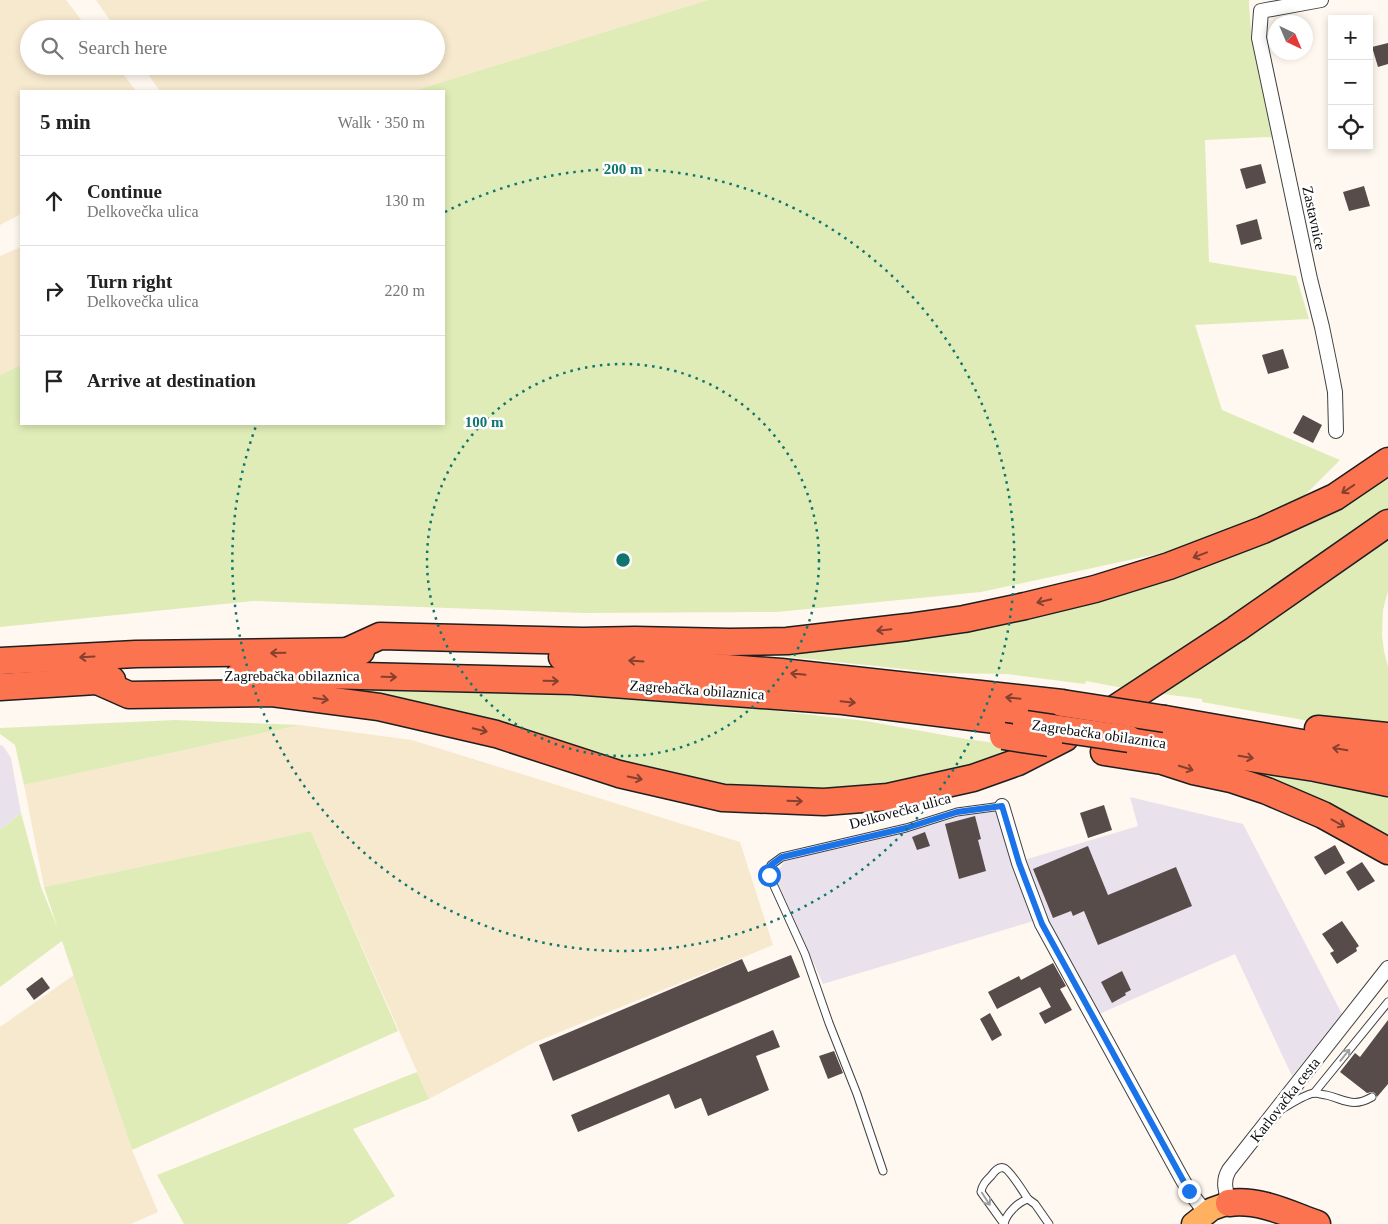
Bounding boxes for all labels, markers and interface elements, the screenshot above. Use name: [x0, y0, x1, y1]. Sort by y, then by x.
north arrow: [1268, 15, 1313, 60]
map controls: [1328, 15, 1373, 150]
button: +: [1328, 15, 1373, 60]
search box: [20, 20, 445, 75]
icon: search: [38, 34, 66, 62]
text: Search here: [78, 37, 167, 58]
button: −: [1328, 60, 1373, 105]
button: locate: [1328, 105, 1373, 150]
text: 5 min: [40, 110, 91, 134]
text: Walk · 350 m: [338, 114, 425, 131]
text: 200 m: [604, 161, 643, 177]
text: Continue: [87, 181, 162, 202]
street label: Zastavnice: [1299, 185, 1329, 252]
icon: ahead: [40, 187, 68, 215]
text: 130 m: [385, 192, 425, 209]
text: Delkovečka ulica: [87, 203, 199, 220]
text: Turn right: [87, 271, 172, 292]
icon: right: [40, 277, 68, 305]
text: 220 m: [385, 282, 425, 299]
text: Delkovečka ulica: [87, 293, 199, 310]
icon: arrive: [40, 367, 68, 395]
text: Arrive at destination: [87, 370, 256, 391]
text: 100 m: [465, 414, 504, 430]
one-way arrow: [1341, 484, 1355, 494]
centre of rings: [614, 551, 632, 569]
one-way arrow: [1193, 551, 1208, 560]
one-way arrow: [1037, 597, 1053, 606]
one-way arrow: [877, 625, 893, 635]
one-way arrow: [271, 648, 287, 657]
one-way arrow: [79, 652, 95, 661]
one-way arrow: [628, 656, 644, 666]
street label: Zagrebačka obilaznica: [224, 668, 360, 684]
one-way arrow: [790, 669, 806, 679]
one-way arrow: [380, 672, 396, 682]
one-way arrow: [542, 676, 559, 686]
street label: Zagrebačka obilaznica: [629, 677, 765, 703]
one-way arrow: [1006, 693, 1022, 703]
one-way arrow: [312, 694, 328, 704]
one-way arrow: [839, 697, 855, 707]
street label: Zagrebačka obilaznica: [1031, 717, 1167, 751]
one-way arrow: [471, 726, 487, 735]
one-way arrow: [1332, 744, 1348, 753]
one-way arrow: [1238, 752, 1254, 762]
one-way arrow: [1178, 764, 1194, 774]
one-way arrow: [627, 774, 643, 783]
street label: Delkovečka ulica: [847, 790, 953, 832]
one-way arrow: [787, 796, 803, 805]
one-way arrow: [1331, 818, 1346, 828]
route start: [758, 864, 781, 887]
one-way arrow: [1339, 1049, 1350, 1062]
street label: Karlovačka cesta: [1247, 1054, 1323, 1145]
route end: [1178, 1180, 1201, 1203]
one-way arrow: [981, 1191, 991, 1205]

